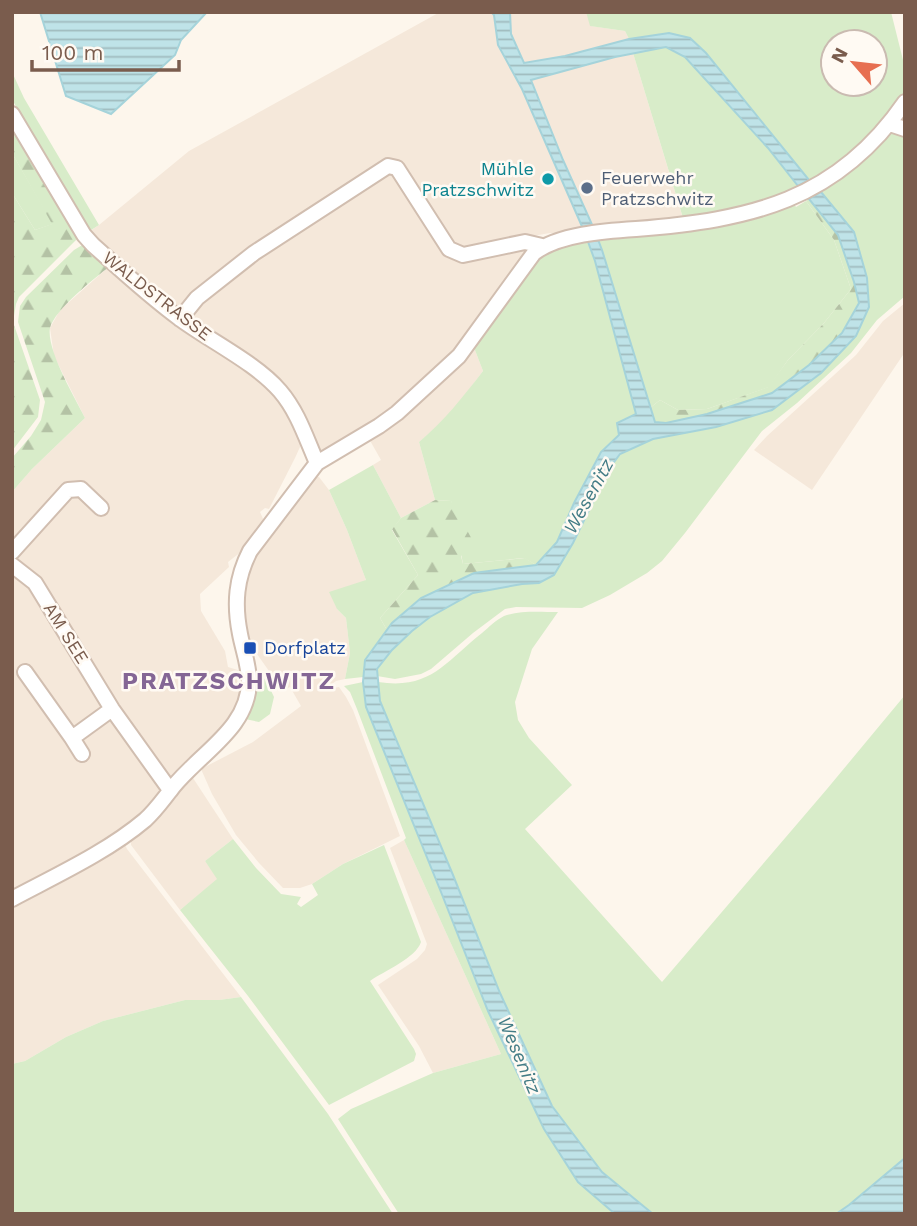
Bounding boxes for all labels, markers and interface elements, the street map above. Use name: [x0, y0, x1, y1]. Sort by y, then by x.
scale bar: [32, 28, 178, 72]
north arrow: [819, 28, 889, 98]
text: 100 m: [42, 40, 104, 65]
text: N: [826, 44, 853, 67]
place label: Mühle Pratzschwitz: [421, 158, 534, 200]
place label: Feuerwehr Pratzschwitz: [601, 167, 714, 209]
marker: Mühle Pratzschwitz: [540, 171, 556, 187]
marker: Feuerwehr Pratzschwitz: [579, 180, 595, 196]
street label: WALDSTRASSE: [99, 247, 216, 345]
water label: Wesenitz: [558, 454, 619, 538]
street label: AM SEE: [40, 598, 93, 667]
place label: Dorfplatz: [264, 637, 346, 658]
marker: Dorfplatz: [242, 640, 258, 656]
district label: PRATZSCHWITZ: [122, 667, 336, 695]
water label: Wesenitz: [493, 1013, 546, 1098]

